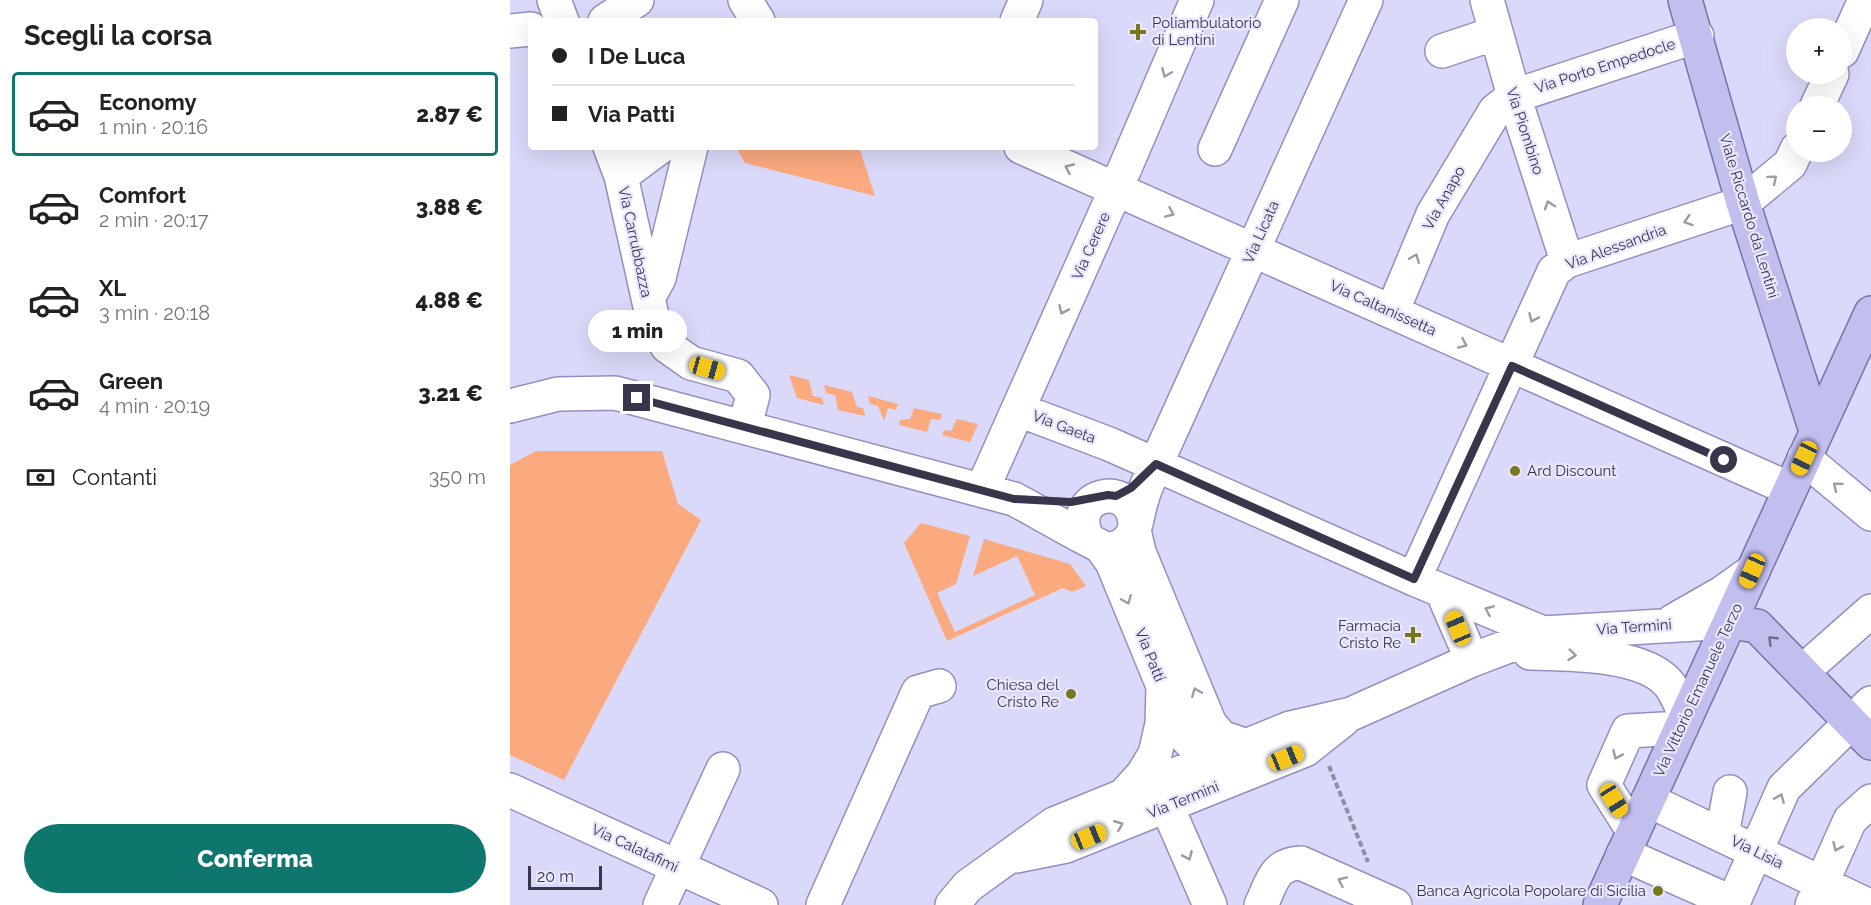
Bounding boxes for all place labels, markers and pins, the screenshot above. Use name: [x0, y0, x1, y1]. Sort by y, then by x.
place label: Poliambulatorio di Lentini: [1152, 14, 1261, 49]
marker: Poliambulatorio di Lentini: [1129, 23, 1147, 41]
place label: Ard Discount: [1527, 462, 1616, 480]
marker: Ard Discount: [1508, 464, 1522, 478]
place label: Farmacia Cristo Re: [1338, 617, 1401, 652]
marker: Farmacia Cristo Re: [1406, 628, 1420, 642]
place label: Chiesa del Cristo Re: [986, 676, 1060, 711]
marker: Chiesa del Cristo Re: [1064, 687, 1078, 701]
place label: Banca Agricola Popolare di Sicilia: [1416, 882, 1646, 900]
marker: Banca Agricola Popolare di Sicilia: [1651, 884, 1665, 898]

